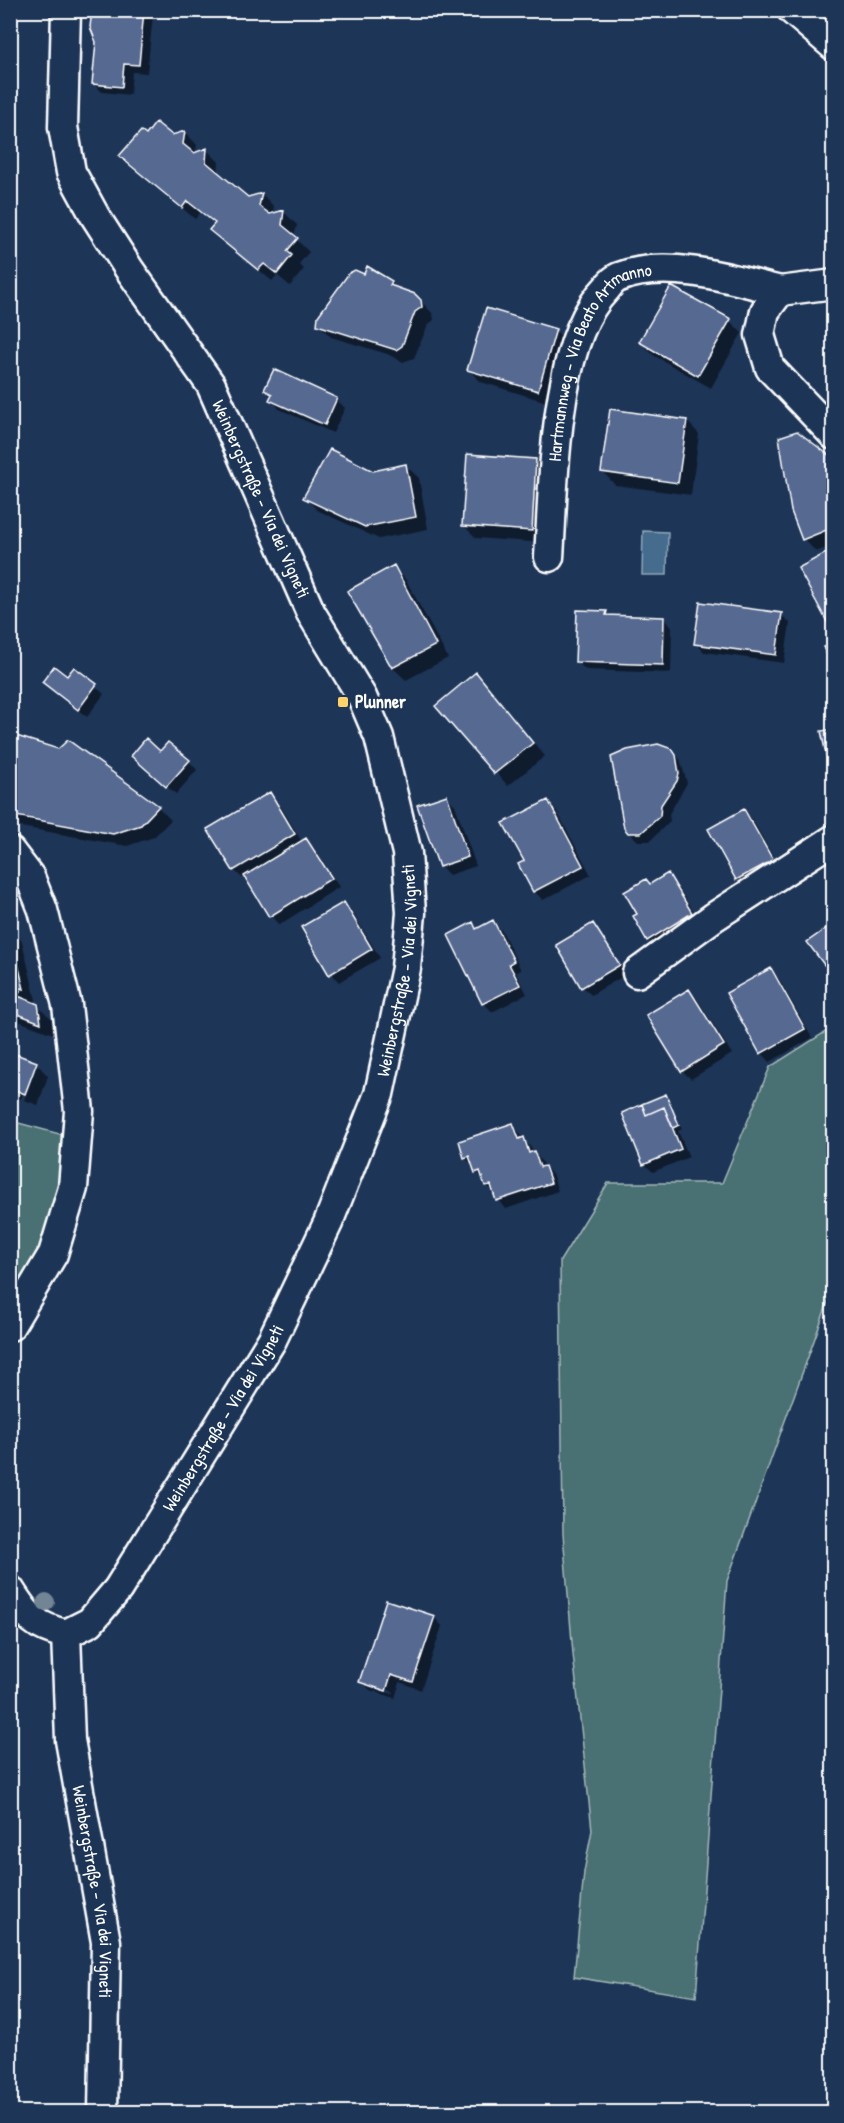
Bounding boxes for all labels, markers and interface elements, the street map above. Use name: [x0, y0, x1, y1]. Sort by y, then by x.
street label: Hartmannweg - Via Beato Artmanno: [542, 257, 653, 462]
street label: Weinbergstraße - Via dei Vigneti: [206, 396, 317, 602]
place label: Plunner: [355, 689, 406, 714]
marker: Plunner: [336, 695, 350, 709]
street label: Weinbergstraße - Via dei Vigneti: [370, 863, 423, 1079]
street label: Weinbergstraße - Via dei Vigneti: [156, 1320, 290, 1516]
street label: Weinbergstraße - Via dei Vigneti: [66, 1783, 119, 1998]

